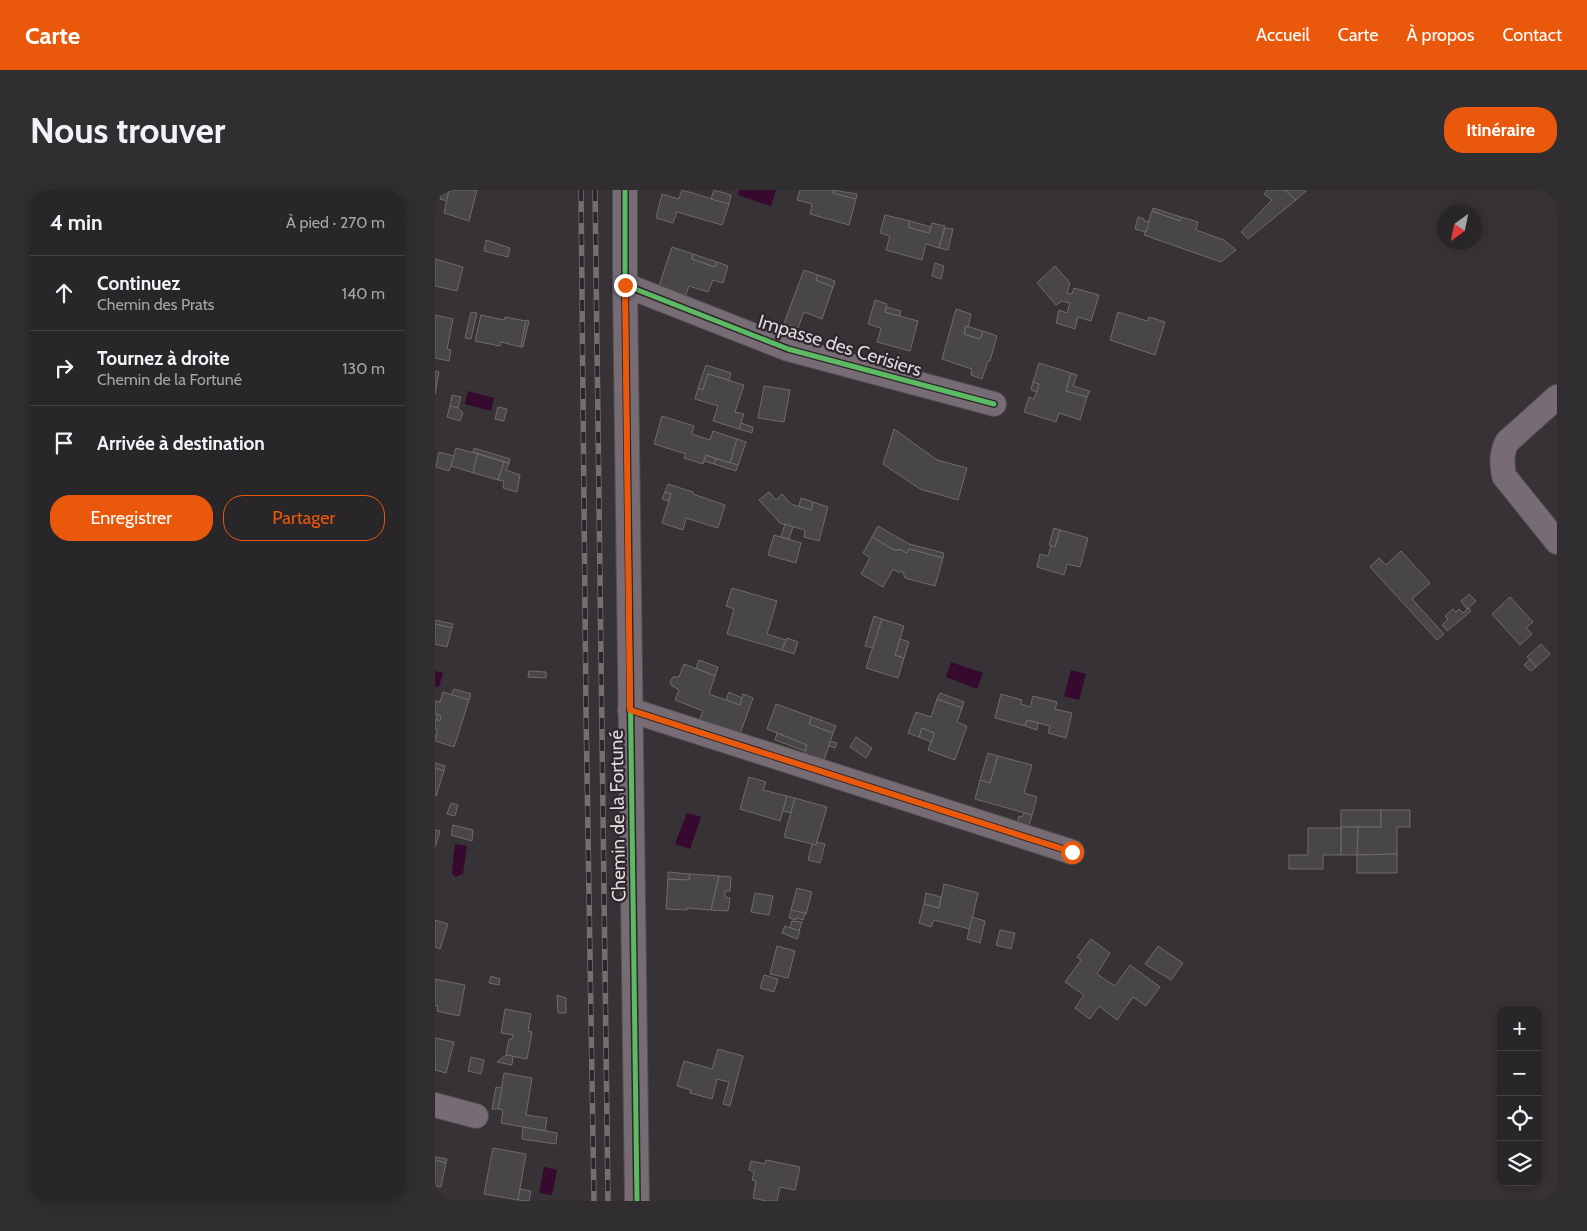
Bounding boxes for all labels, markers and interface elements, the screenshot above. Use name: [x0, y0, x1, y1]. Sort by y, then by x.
text: Carte: [25, 21, 80, 50]
text: Accueil: [1256, 24, 1310, 46]
text: Carte: [1338, 24, 1378, 46]
text: À propos: [1406, 24, 1474, 46]
text: Contact: [1502, 24, 1562, 46]
button: Itinéraire: [1444, 107, 1557, 153]
text: Nous trouver: [30, 109, 225, 152]
north arrow: [1437, 205, 1482, 250]
text: 4 min: [50, 210, 103, 235]
text: À pied · 270 m: [286, 213, 385, 232]
text: Continuez: [97, 272, 180, 295]
route end: [614, 274, 637, 297]
icon: ahead: [50, 279, 78, 307]
text: 140 m: [342, 284, 385, 303]
text: Chemin des Prats: [97, 295, 215, 314]
street label: Impasse des Cerisiers: [755, 310, 925, 381]
text: Tournez à droite: [97, 347, 230, 370]
icon: right: [50, 354, 78, 382]
text: 130 m: [342, 359, 385, 378]
text: Chemin de la Fortuné: [97, 370, 242, 389]
icon: arrive: [50, 429, 78, 457]
text: Arrivée à destination: [97, 432, 265, 455]
button: Enregistrer: [50, 495, 213, 541]
button: Partager: [223, 495, 385, 541]
street label: Chemin de la Fortuné: [604, 730, 630, 902]
route start: [1061, 841, 1084, 864]
map controls: [1497, 1006, 1542, 1186]
button: +: [1497, 1006, 1542, 1051]
button: −: [1497, 1051, 1542, 1096]
button: locate: [1497, 1096, 1542, 1141]
button: layers: [1497, 1141, 1542, 1186]

